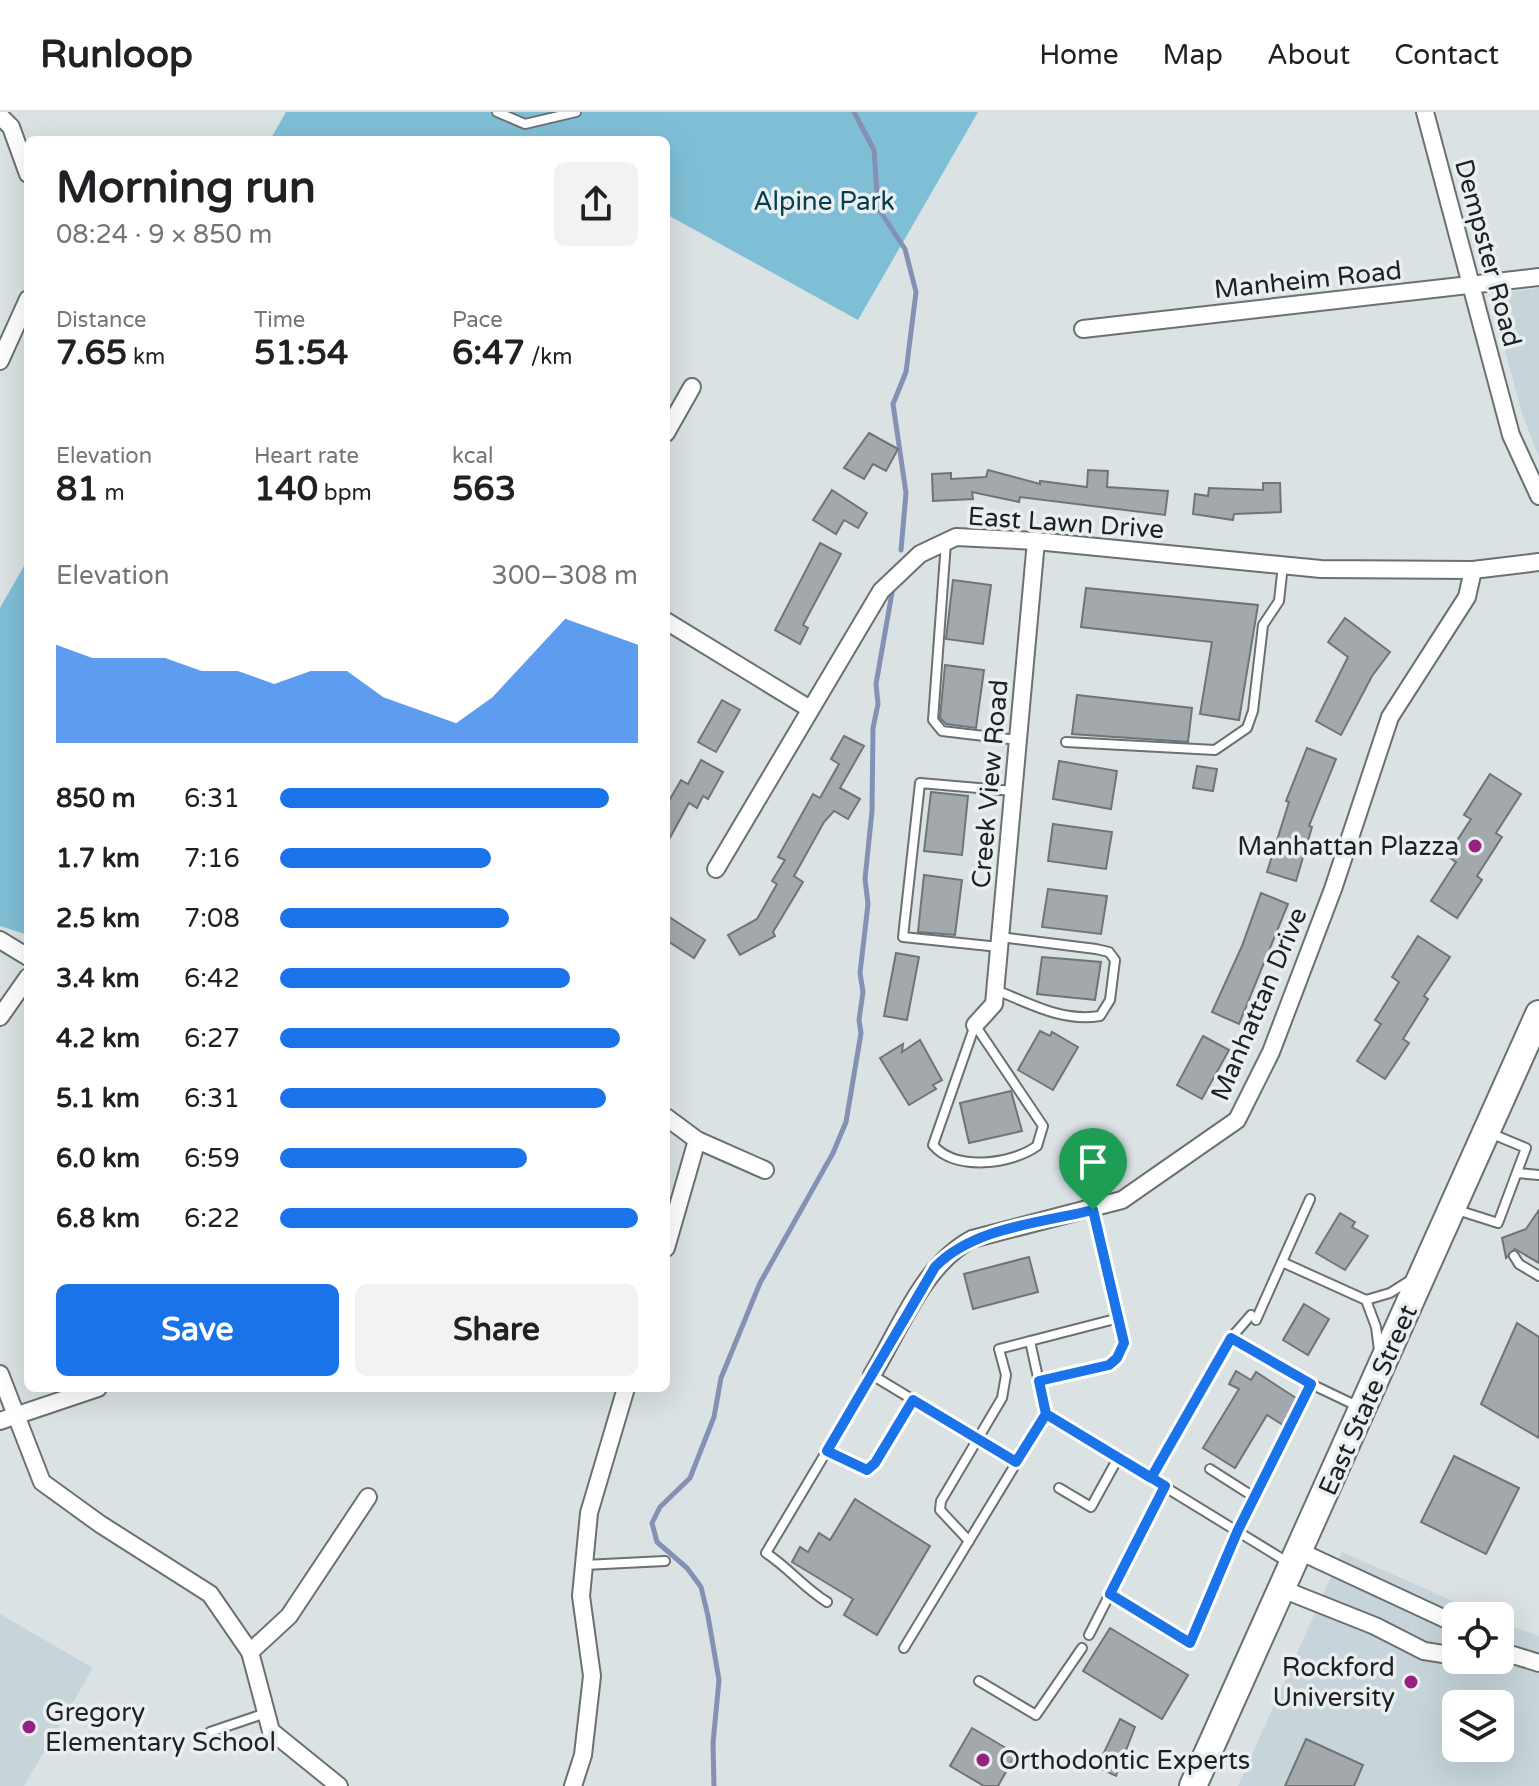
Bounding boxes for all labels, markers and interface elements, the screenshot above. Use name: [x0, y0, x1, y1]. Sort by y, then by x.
text: Runloop: [40, 32, 193, 78]
text: Home: [1039, 38, 1119, 72]
text: Map: [1163, 38, 1223, 72]
text: About: [1267, 38, 1350, 72]
text: Contact: [1394, 38, 1499, 72]
street label: Dempster Road: [1448, 156, 1528, 350]
text: Morning run: [56, 162, 316, 215]
button: share: [554, 162, 638, 246]
park label: Alpine Park: [753, 186, 895, 217]
text: 08:24 · 9 × 850 m: [56, 219, 272, 250]
street label: Manheim Road: [1213, 255, 1403, 305]
text: Distance: [56, 307, 147, 333]
text: Time: [254, 307, 305, 333]
text: Pace: [452, 307, 503, 333]
text: 7.65: [56, 333, 127, 374]
text: 51:54: [254, 333, 348, 374]
text: 6:47: [452, 333, 525, 374]
text: km: [127, 344, 165, 370]
text: /km: [525, 344, 573, 370]
text: Elevation: [56, 443, 152, 469]
text: Heart rate: [254, 443, 359, 469]
text: kcal: [452, 443, 493, 469]
text: 81: [56, 469, 99, 510]
text: 140: [254, 469, 318, 510]
text: 563: [452, 469, 516, 510]
text: m: [99, 480, 125, 506]
text: bpm: [318, 480, 372, 506]
street label: East Lawn Drive: [967, 501, 1165, 545]
text: Elevation: [56, 560, 170, 591]
text: 300–308 m: [492, 560, 638, 591]
street label: Creek View Road: [965, 678, 1015, 890]
text: 850 m: [56, 783, 136, 814]
text: 6:31: [184, 783, 240, 814]
place label: Manhattan Plazza: [1237, 831, 1459, 862]
marker: Manhattan Plazza: [1466, 837, 1484, 855]
text: 1.7 km: [56, 843, 140, 874]
text: 7:16: [184, 843, 240, 874]
text: 2.5 km: [56, 903, 140, 934]
text: 7:08: [184, 903, 240, 934]
street label: Manhattan Drive: [1204, 903, 1314, 1105]
text: 3.4 km: [56, 963, 140, 994]
text: 6:42: [184, 963, 240, 994]
text: 4.2 km: [56, 1023, 140, 1054]
text: 6:27: [184, 1023, 240, 1054]
text: 5.1 km: [56, 1083, 140, 1114]
text: 6:31: [184, 1083, 240, 1114]
pin: [1059, 1128, 1127, 1210]
icon: arrive: [1071, 1140, 1115, 1184]
text: 6.0 km: [56, 1143, 140, 1174]
text: 6:59: [184, 1143, 240, 1174]
text: 6.8 km: [56, 1203, 140, 1234]
text: 6:22: [184, 1203, 240, 1234]
button: Save: [56, 1284, 339, 1376]
button: Share: [355, 1284, 638, 1376]
street label: East State Street: [1312, 1300, 1424, 1500]
map controls: [1442, 1602, 1514, 1762]
button: locate: [1442, 1602, 1514, 1674]
place label: Rockford University: [1272, 1652, 1395, 1713]
marker: Rockford University: [1402, 1673, 1420, 1691]
button: layers: [1442, 1690, 1514, 1762]
place label: Gregory Elementary School: [45, 1697, 276, 1758]
marker: Gregory Elementary School: [20, 1718, 38, 1736]
place label: Orthodontic Experts: [999, 1745, 1250, 1776]
marker: Orthodontic Experts: [974, 1751, 992, 1769]

